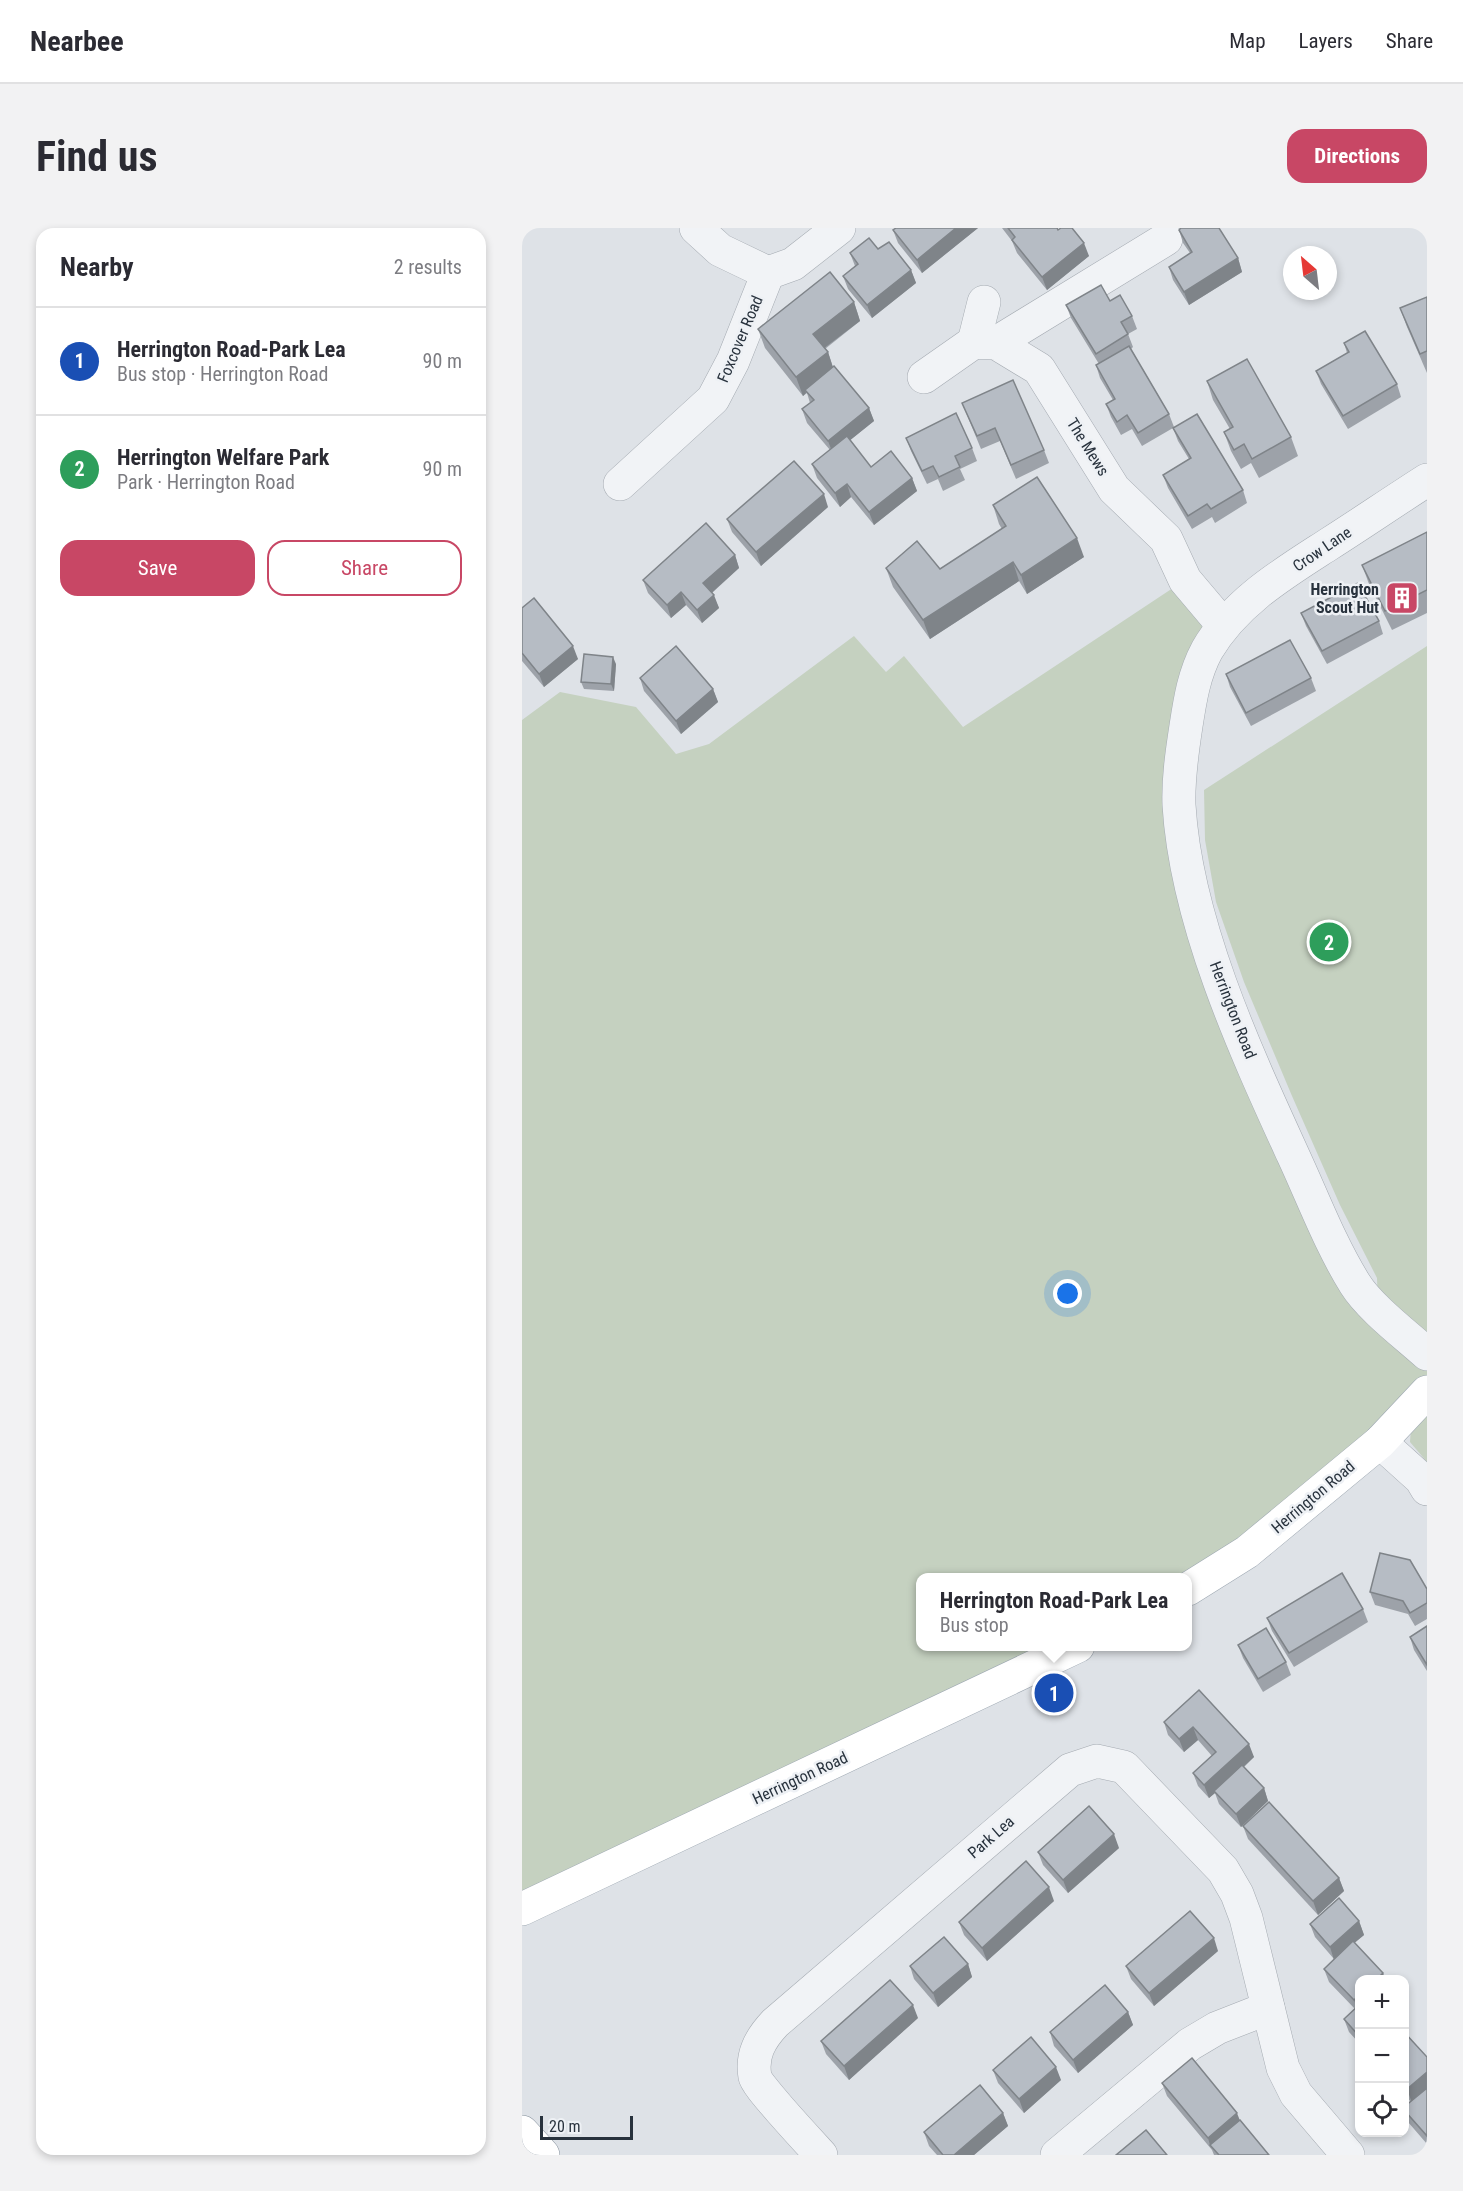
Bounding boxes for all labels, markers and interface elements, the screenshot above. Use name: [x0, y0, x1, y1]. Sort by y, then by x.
text: Nearbee: [30, 25, 124, 58]
text: Map: [1229, 29, 1266, 53]
text: Layers: [1299, 29, 1353, 53]
text: Share: [1386, 29, 1433, 53]
button: Directions: [1287, 129, 1427, 183]
text: Find us: [36, 132, 157, 181]
north arrow: [1283, 246, 1337, 300]
text: Nearby: [60, 252, 134, 282]
text: 2 results: [394, 255, 462, 279]
street label: Foxcover Road: [713, 293, 767, 385]
text: Herrington Road-Park Lea: [117, 337, 346, 362]
text: 1: [74, 349, 85, 373]
text: 90 m: [423, 349, 462, 373]
text: Bus stop · Herrington Road: [117, 362, 328, 386]
street label: The Mews: [1063, 415, 1113, 479]
text: Herrington Welfare Park: [117, 445, 329, 470]
text: 2: [74, 457, 85, 481]
text: 90 m: [423, 457, 462, 481]
text: Park · Herrington Road: [117, 470, 295, 494]
street label: Crow Lane: [1289, 523, 1355, 575]
button: Save: [60, 540, 255, 596]
button: Share: [267, 540, 462, 596]
place label: Herrington Scout Hut: [1310, 580, 1379, 617]
building icon: Herrington Scout Hut: [1384, 580, 1420, 616]
pin: 2: [1310, 920, 1348, 964]
street label: Herrington Road: [1206, 959, 1260, 1061]
your location: [1053, 1279, 1082, 1308]
street label: Herrington Road: [1268, 1457, 1358, 1537]
popup: [916, 1573, 1192, 1651]
text: Herrington Road-Park Lea: [940, 1588, 1168, 1613]
text: Bus stop: [940, 1613, 1009, 1637]
pin: 1: [1034, 1670, 1074, 1716]
street label: Herrington Road: [749, 1748, 851, 1808]
street label: Park Lea: [964, 1812, 1018, 1862]
map controls: [1355, 1975, 1409, 2137]
button: +: [1355, 1975, 1409, 2029]
button: −: [1355, 2029, 1409, 2083]
button: locate: [1355, 2083, 1409, 2137]
scale bar: [540, 2113, 633, 2140]
text: 20 m: [549, 2117, 581, 2136]

